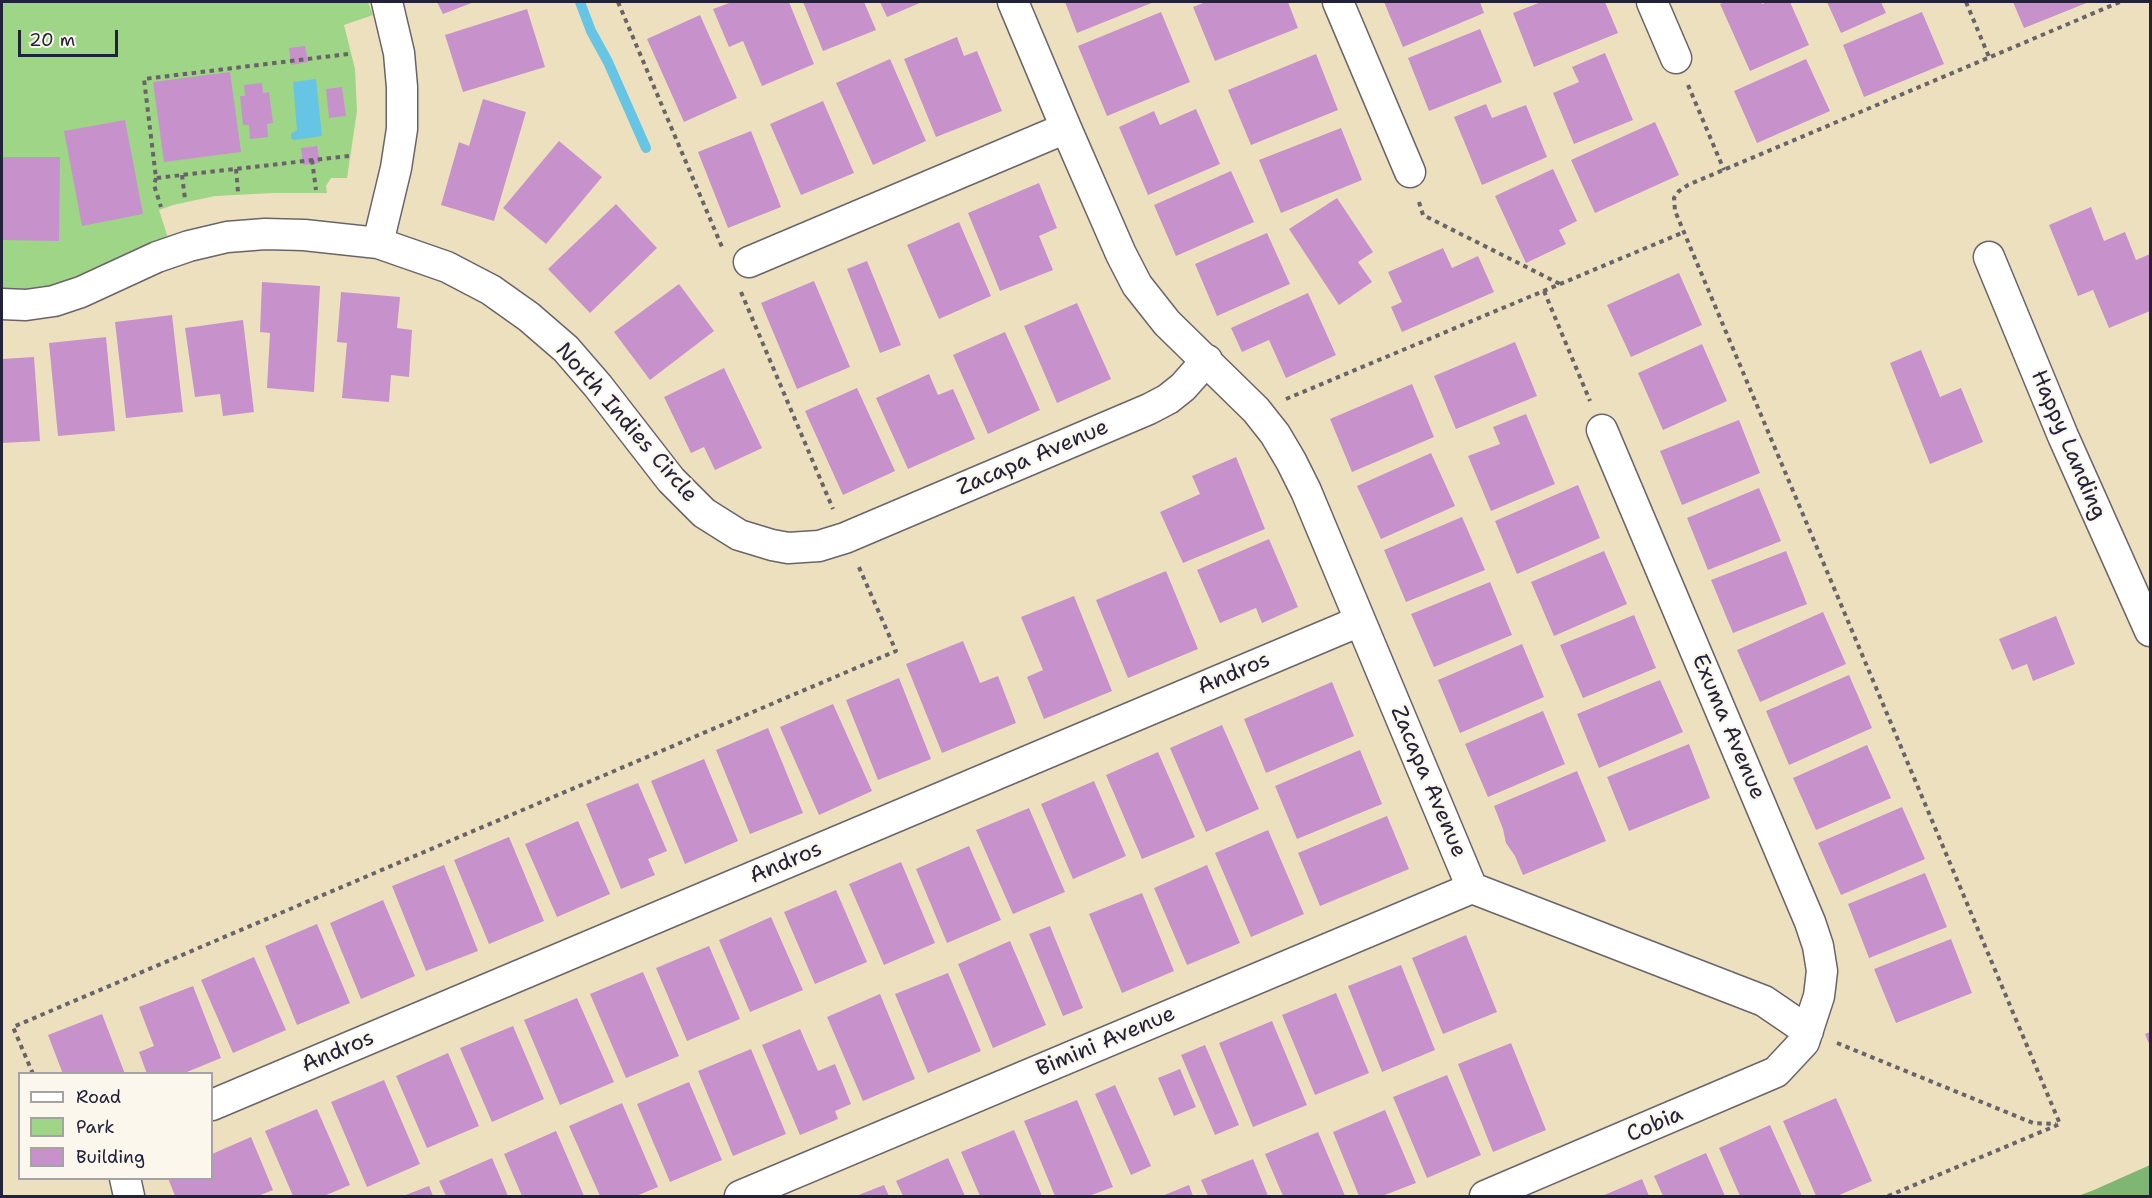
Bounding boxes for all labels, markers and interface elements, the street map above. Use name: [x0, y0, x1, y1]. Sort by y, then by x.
scale bar: [21, 18, 122, 56]
text: 20 m: [29, 28, 75, 52]
street label: North Indies Circle: [549, 338, 703, 508]
street label: Happy Landing: [2025, 366, 2111, 524]
street label: Zacapa Avenue: [953, 414, 1113, 502]
street label: Andros: [1194, 647, 1274, 701]
street label: Exuma Avenue: [1686, 650, 1770, 804]
street label: Zacapa Avenue: [1384, 702, 1472, 862]
street label: Andros: [746, 836, 826, 890]
street label: Bimini Avenue: [1033, 1001, 1179, 1083]
street label: Andros: [298, 1025, 378, 1079]
legend: [18, 1072, 213, 1180]
text: Road: [76, 1085, 121, 1109]
street label: Cobia: [1623, 1101, 1687, 1149]
text: Park: [76, 1115, 115, 1139]
text: Building: [76, 1145, 145, 1169]

